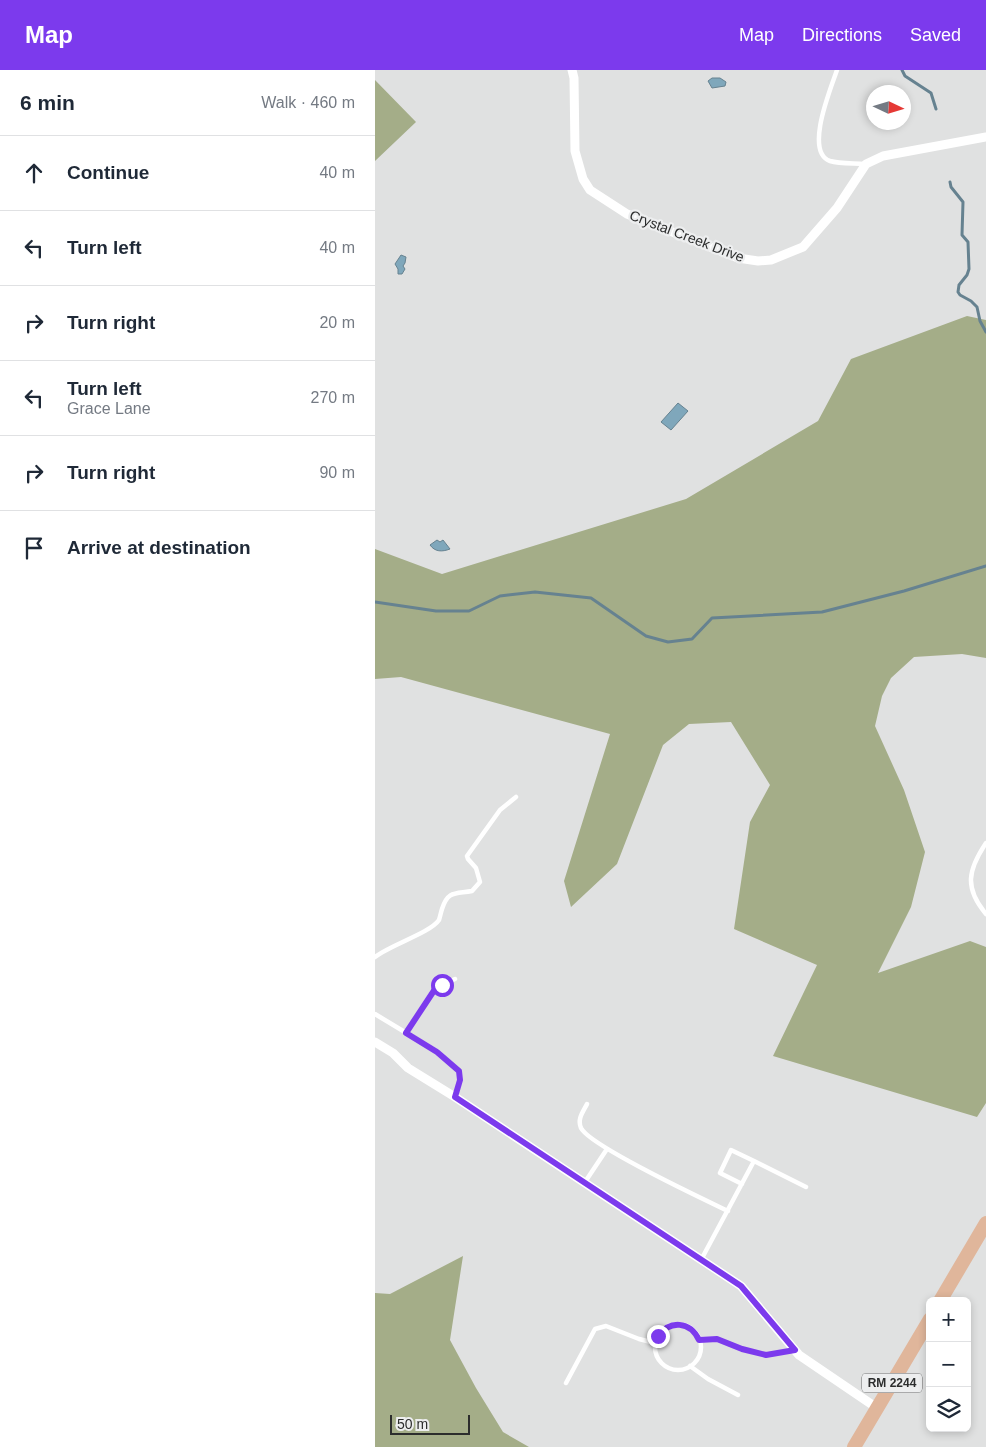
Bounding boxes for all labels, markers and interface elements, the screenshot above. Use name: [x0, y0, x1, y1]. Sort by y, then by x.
text: Map: [25, 21, 73, 48]
text: Map: [739, 25, 774, 45]
text: Directions: [802, 25, 882, 45]
text: Saved: [910, 25, 961, 45]
north arrow: [866, 85, 911, 130]
text: 6 min: [20, 91, 75, 114]
text: Walk · 460 m: [261, 94, 355, 111]
icon: ahead: [20, 159, 48, 187]
text: Continue: [67, 162, 149, 183]
text: 40 m: [319, 164, 355, 181]
street label: Crystal Creek Drive: [627, 207, 747, 265]
icon: left: [20, 234, 48, 262]
text: Turn left: [67, 237, 142, 258]
text: 40 m: [319, 239, 355, 256]
icon: right: [20, 309, 48, 337]
text: Turn right: [67, 312, 155, 333]
text: 20 m: [319, 314, 355, 331]
text: Turn left: [67, 378, 142, 399]
icon: left: [20, 384, 48, 412]
text: 270 m: [311, 389, 355, 406]
text: Grace Lane: [67, 400, 151, 417]
icon: right: [20, 459, 48, 487]
text: Turn right: [67, 462, 155, 483]
text: 90 m: [319, 464, 355, 481]
icon: arrive: [20, 534, 48, 562]
text: Arrive at destination: [67, 537, 251, 558]
route start: [431, 974, 454, 997]
map controls: [926, 1297, 971, 1432]
button: +: [926, 1297, 971, 1342]
route end: [647, 1325, 670, 1348]
button: −: [926, 1342, 971, 1387]
road number: RM 2244: [862, 1374, 922, 1392]
button: layers: [926, 1387, 971, 1432]
scale bar: [390, 1412, 470, 1435]
text: 50 m: [397, 1416, 428, 1432]

